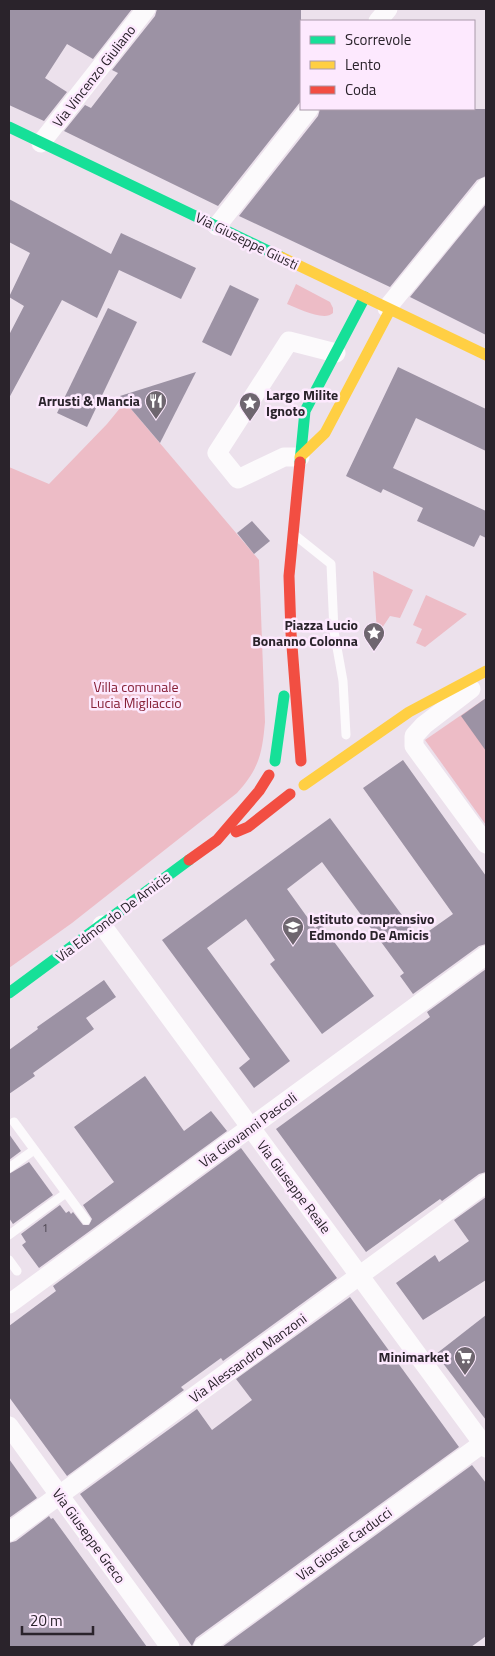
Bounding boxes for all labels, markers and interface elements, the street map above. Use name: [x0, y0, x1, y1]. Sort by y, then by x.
street label: Via Vincenzo Giuliano: [47, 20, 140, 131]
legend: [300, 20, 475, 110]
text: Scorrevole: [345, 28, 411, 51]
text: Lento: [345, 53, 381, 76]
text: Coda: [345, 78, 377, 101]
street label: Via Giuseppe Giusti: [192, 206, 302, 275]
place label: Largo Milite Ignoto: [266, 384, 338, 421]
restaurant icon: Arrusti & Mancia: [144, 389, 168, 420]
place label: Arrusti & Mancia: [38, 390, 140, 411]
place icon: Largo Milite Ignoto: [238, 391, 262, 422]
place label: Piazza Lucio Bonanno Colonna: [252, 614, 358, 651]
place icon: Piazza Lucio Bonanno Colonna: [362, 621, 386, 652]
park label: Villa comunale Lucia Migliaccio: [90, 676, 182, 713]
street label: Via Edmondo De Amicis: [51, 866, 174, 967]
place label: Istituto comprensivo Edmondo De Amicis: [309, 908, 434, 945]
school or university icon: Istituto comprensivo Edmondo De Amicis: [281, 915, 305, 946]
street label: Via Giovanni Pascoli: [194, 1087, 301, 1172]
street label: Via Giuseppe Reale: [252, 1136, 336, 1238]
house number: 1: [42, 1220, 48, 1236]
street label: Via Alessandro Manzoni: [185, 1308, 311, 1407]
supermarket icon: Minimarket: [453, 1345, 477, 1376]
place label: Minimarket: [379, 1346, 449, 1367]
street label: Via Giuseppe Greco: [48, 1484, 131, 1587]
street label: Via Giosuè Carducci: [291, 1502, 396, 1586]
scale bar: [22, 1604, 94, 1636]
text: 20 m: [30, 1609, 63, 1632]

